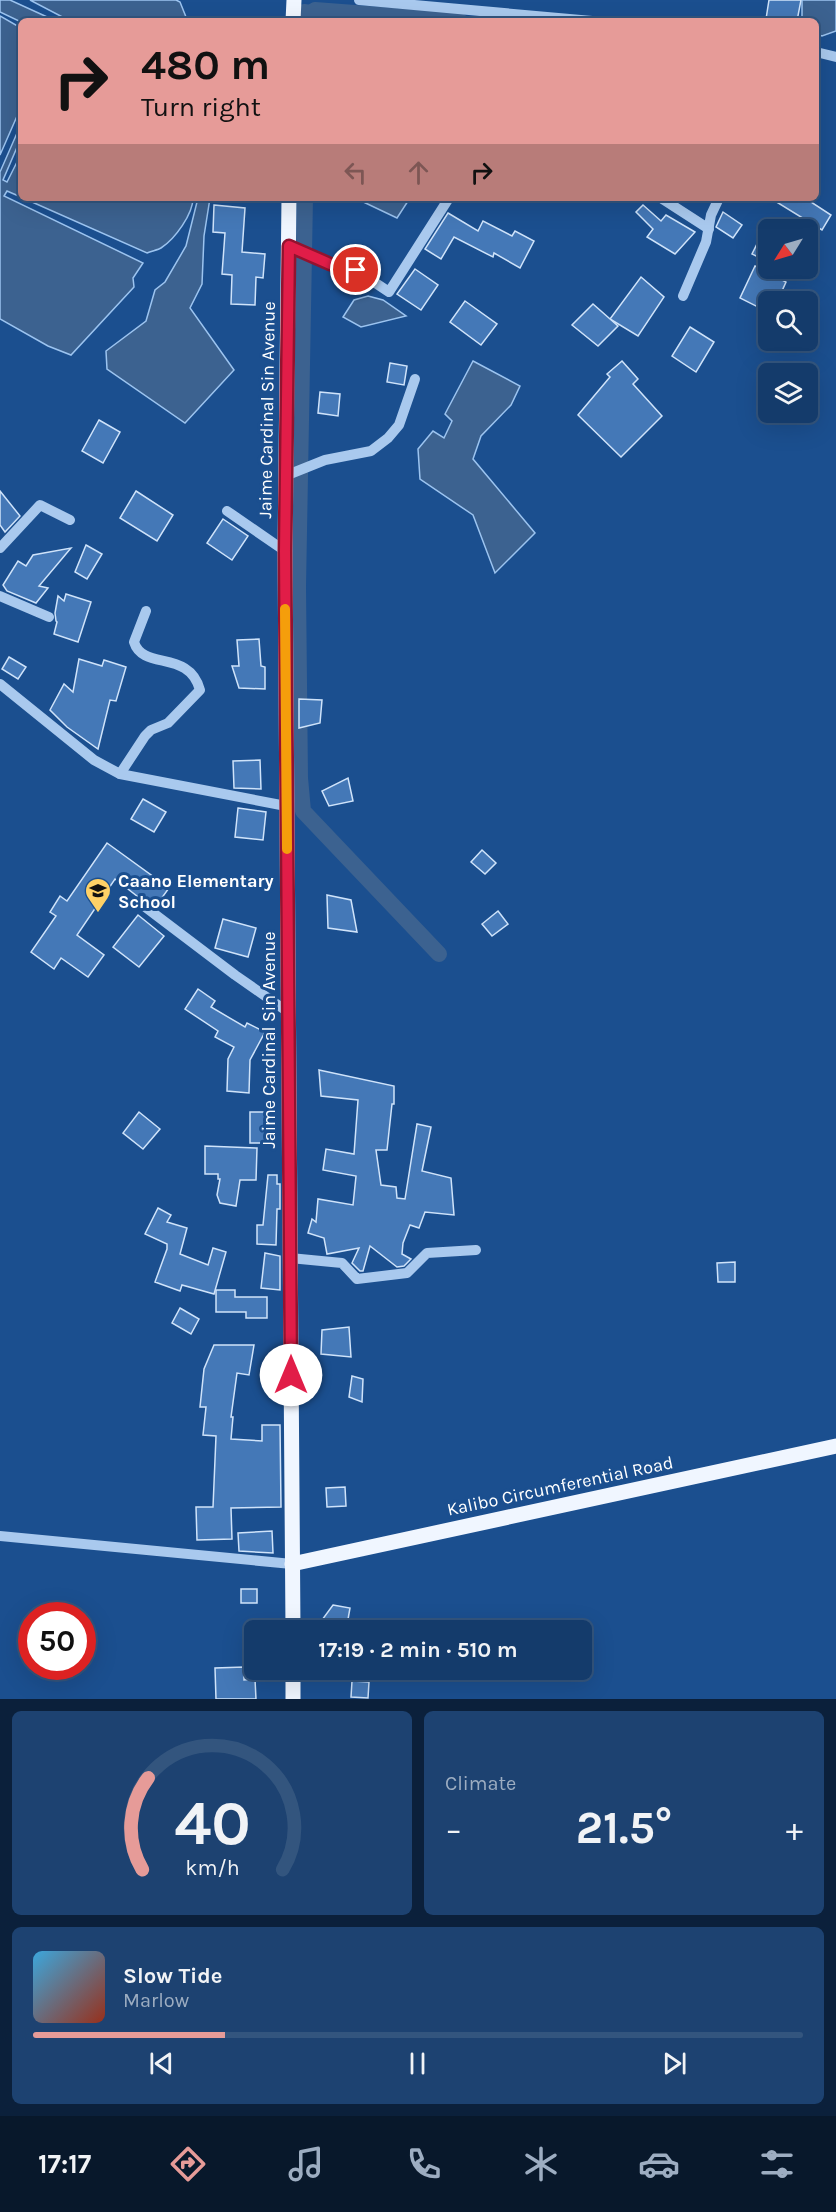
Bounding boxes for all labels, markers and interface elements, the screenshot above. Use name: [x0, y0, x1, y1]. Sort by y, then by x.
text: 480 m: [141, 40, 270, 90]
icon: right: [42, 42, 120, 120]
text: Turn right: [141, 91, 261, 123]
icon: left: [339, 156, 372, 189]
icon: ahead: [402, 156, 435, 189]
icon: right: [465, 156, 498, 189]
north arrow: [758, 219, 818, 279]
map controls: [758, 219, 818, 423]
pin: [330, 244, 381, 295]
icon: arrive: [339, 253, 372, 286]
button: search: [758, 291, 818, 351]
street label: Jaime Cardinal Sin Avenue: [254, 301, 280, 519]
button: layers: [758, 363, 818, 423]
place label: Caano Elementary School: [118, 870, 274, 913]
school or university icon: Caano Elementary School: [83, 876, 113, 914]
street label: Jaime Cardinal Sin Avenue: [258, 931, 280, 1149]
position arrow: [259, 1343, 323, 1407]
street label: Kalibo Circumferential Road: [445, 1451, 675, 1521]
speed limit sign: 50: [18, 1602, 96, 1680]
text: 17:19 · 2 min · 510 m: [318, 1637, 518, 1663]
text: Climate: [445, 1772, 516, 1795]
text: 40: [174, 1787, 250, 1860]
text: 21.5°: [576, 1802, 672, 1854]
text: −: [445, 1810, 462, 1848]
text: +: [786, 1810, 803, 1848]
text: km/h: [185, 1855, 239, 1880]
text: Slow Tide: [123, 1963, 223, 1989]
text: Marlow: [123, 1989, 189, 2012]
icon: previous: [145, 2047, 178, 2080]
icon: pause: [401, 2047, 434, 2080]
icon: next: [658, 2047, 691, 2080]
icon: directions: [167, 2143, 209, 2185]
icon: music: [285, 2143, 327, 2185]
icon: phone: [403, 2143, 445, 2185]
icon: climate: [520, 2143, 562, 2185]
icon: car: [638, 2143, 680, 2185]
icon: filters: [756, 2143, 798, 2185]
text: 17:17: [38, 2148, 91, 2180]

